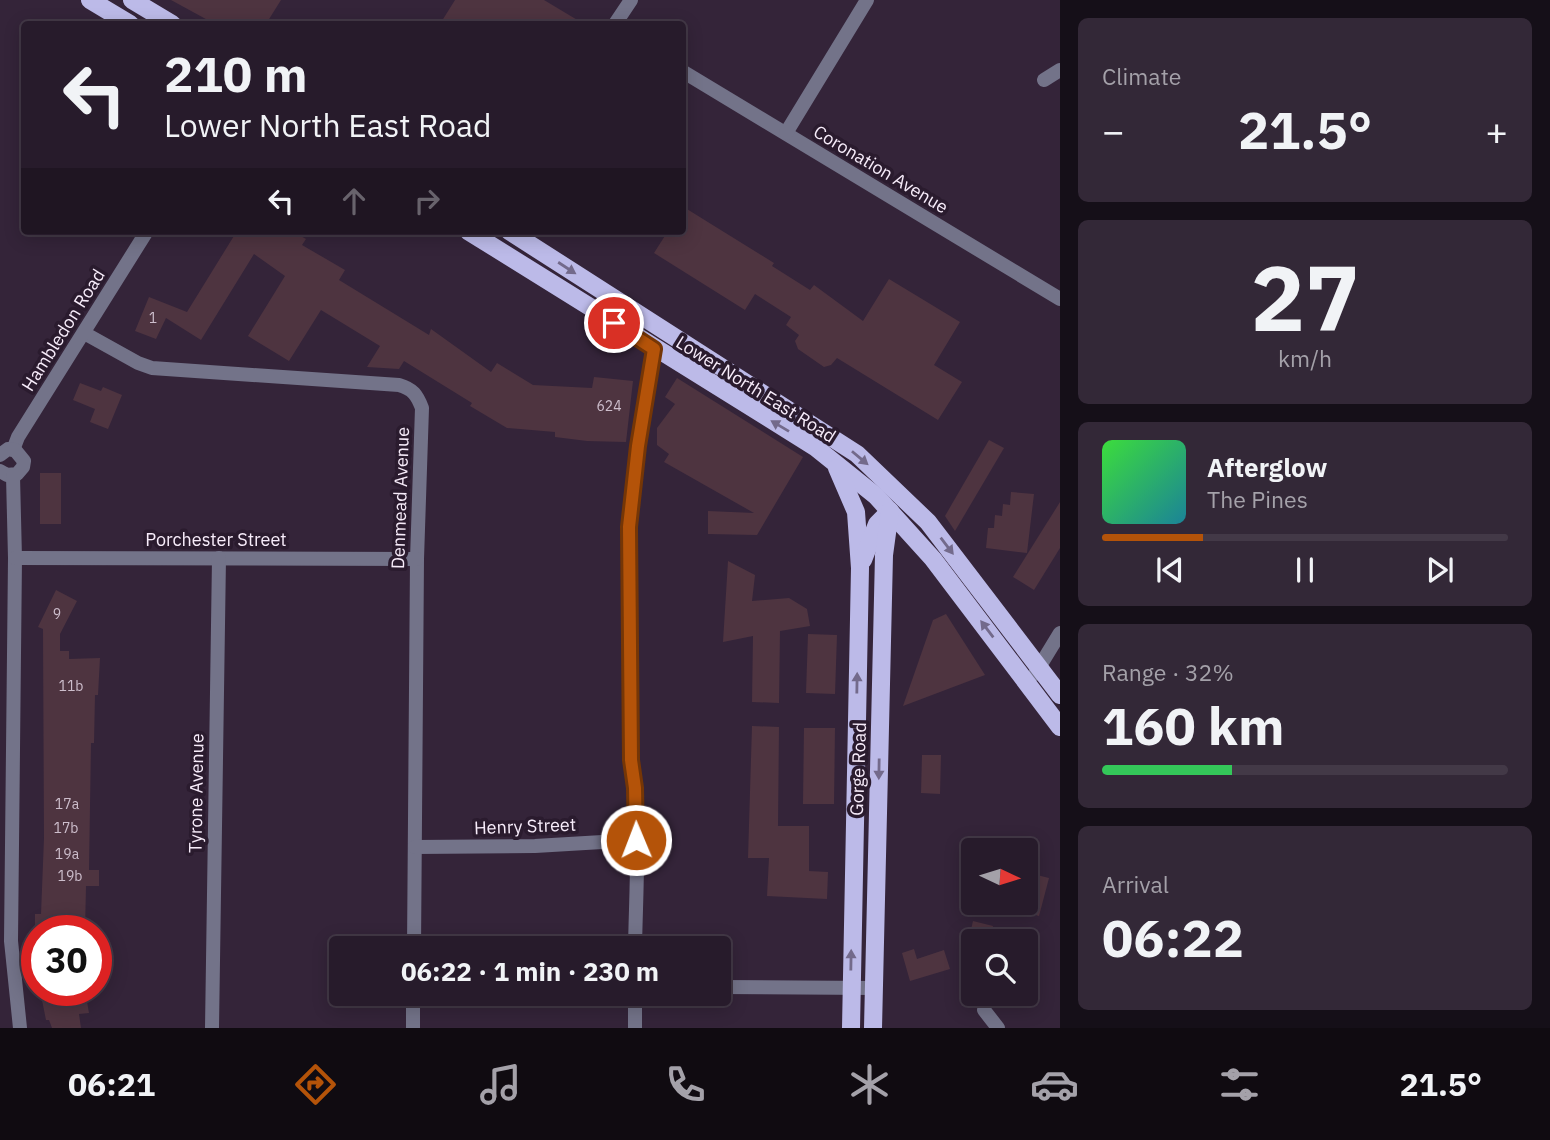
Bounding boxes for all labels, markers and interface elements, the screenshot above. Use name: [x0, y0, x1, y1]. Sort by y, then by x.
text: 210 m: [164, 42, 308, 105]
icon: left: [49, 49, 140, 140]
text: Climate: [1102, 61, 1181, 91]
text: 21.5°: [1238, 96, 1372, 163]
text: Lower North East Road: [164, 104, 492, 146]
text: −: [1102, 106, 1125, 155]
text: +: [1485, 106, 1508, 155]
street label: Coronation Avenue: [809, 120, 953, 218]
icon: left: [262, 182, 300, 220]
icon: ahead: [335, 182, 373, 220]
icon: right: [408, 182, 446, 220]
text: 27: [1250, 238, 1360, 356]
one-way arrow: [557, 261, 576, 274]
street label: Hambledon Road: [16, 265, 110, 395]
pin: [584, 293, 644, 353]
icon: arrive: [595, 304, 633, 342]
house number: 1: [149, 309, 157, 327]
street label: Lower North East Road: [672, 330, 840, 448]
text: km/h: [1278, 343, 1332, 373]
house number: 624: [596, 397, 622, 415]
one-way arrow: [770, 420, 790, 433]
street label: Denmead Avenue: [386, 426, 414, 569]
one-way arrow: [851, 450, 869, 466]
text: Afterglow: [1207, 450, 1327, 484]
text: The Pines: [1207, 484, 1308, 514]
street label: Porchester Street: [145, 528, 287, 551]
one-way arrow: [939, 537, 953, 555]
icon: previous: [1151, 551, 1189, 589]
icon: pause: [1286, 551, 1324, 589]
icon: next: [1421, 551, 1459, 589]
house number: 9: [53, 605, 61, 623]
one-way arrow: [979, 620, 994, 638]
text: Range · 32%: [1102, 657, 1234, 687]
one-way arrow: [851, 672, 863, 694]
house number: 11b: [59, 677, 83, 695]
text: 160 km: [1102, 692, 1284, 759]
street label: Gorge Road: [845, 722, 871, 816]
street label: Tyrone Avenue: [183, 733, 209, 853]
one-way arrow: [873, 759, 884, 781]
house number: 17a: [55, 795, 80, 813]
position arrow: [599, 803, 673, 877]
street label: Henry Street: [474, 813, 576, 839]
house number: 17b: [54, 819, 78, 837]
north arrow: [961, 838, 1038, 915]
map controls: [961, 838, 1038, 1006]
house number: 19a: [55, 845, 80, 863]
house number: 19b: [58, 867, 82, 885]
text: Arrival: [1102, 869, 1169, 899]
text: 06:22: [1102, 904, 1244, 971]
speed limit sign: 30: [21, 915, 112, 1006]
button: search: [961, 929, 1038, 1006]
one-way arrow: [846, 949, 857, 971]
text: 06:22 · 1 min · 230 m: [401, 954, 659, 988]
icon: directions: [291, 1060, 340, 1109]
icon: music: [476, 1060, 525, 1109]
icon: phone: [661, 1060, 710, 1109]
icon: climate: [845, 1060, 894, 1109]
icon: car: [1030, 1060, 1079, 1109]
icon: filters: [1215, 1060, 1264, 1109]
text: 06:21: [68, 1063, 155, 1105]
text: 21.5°: [1400, 1063, 1482, 1105]

